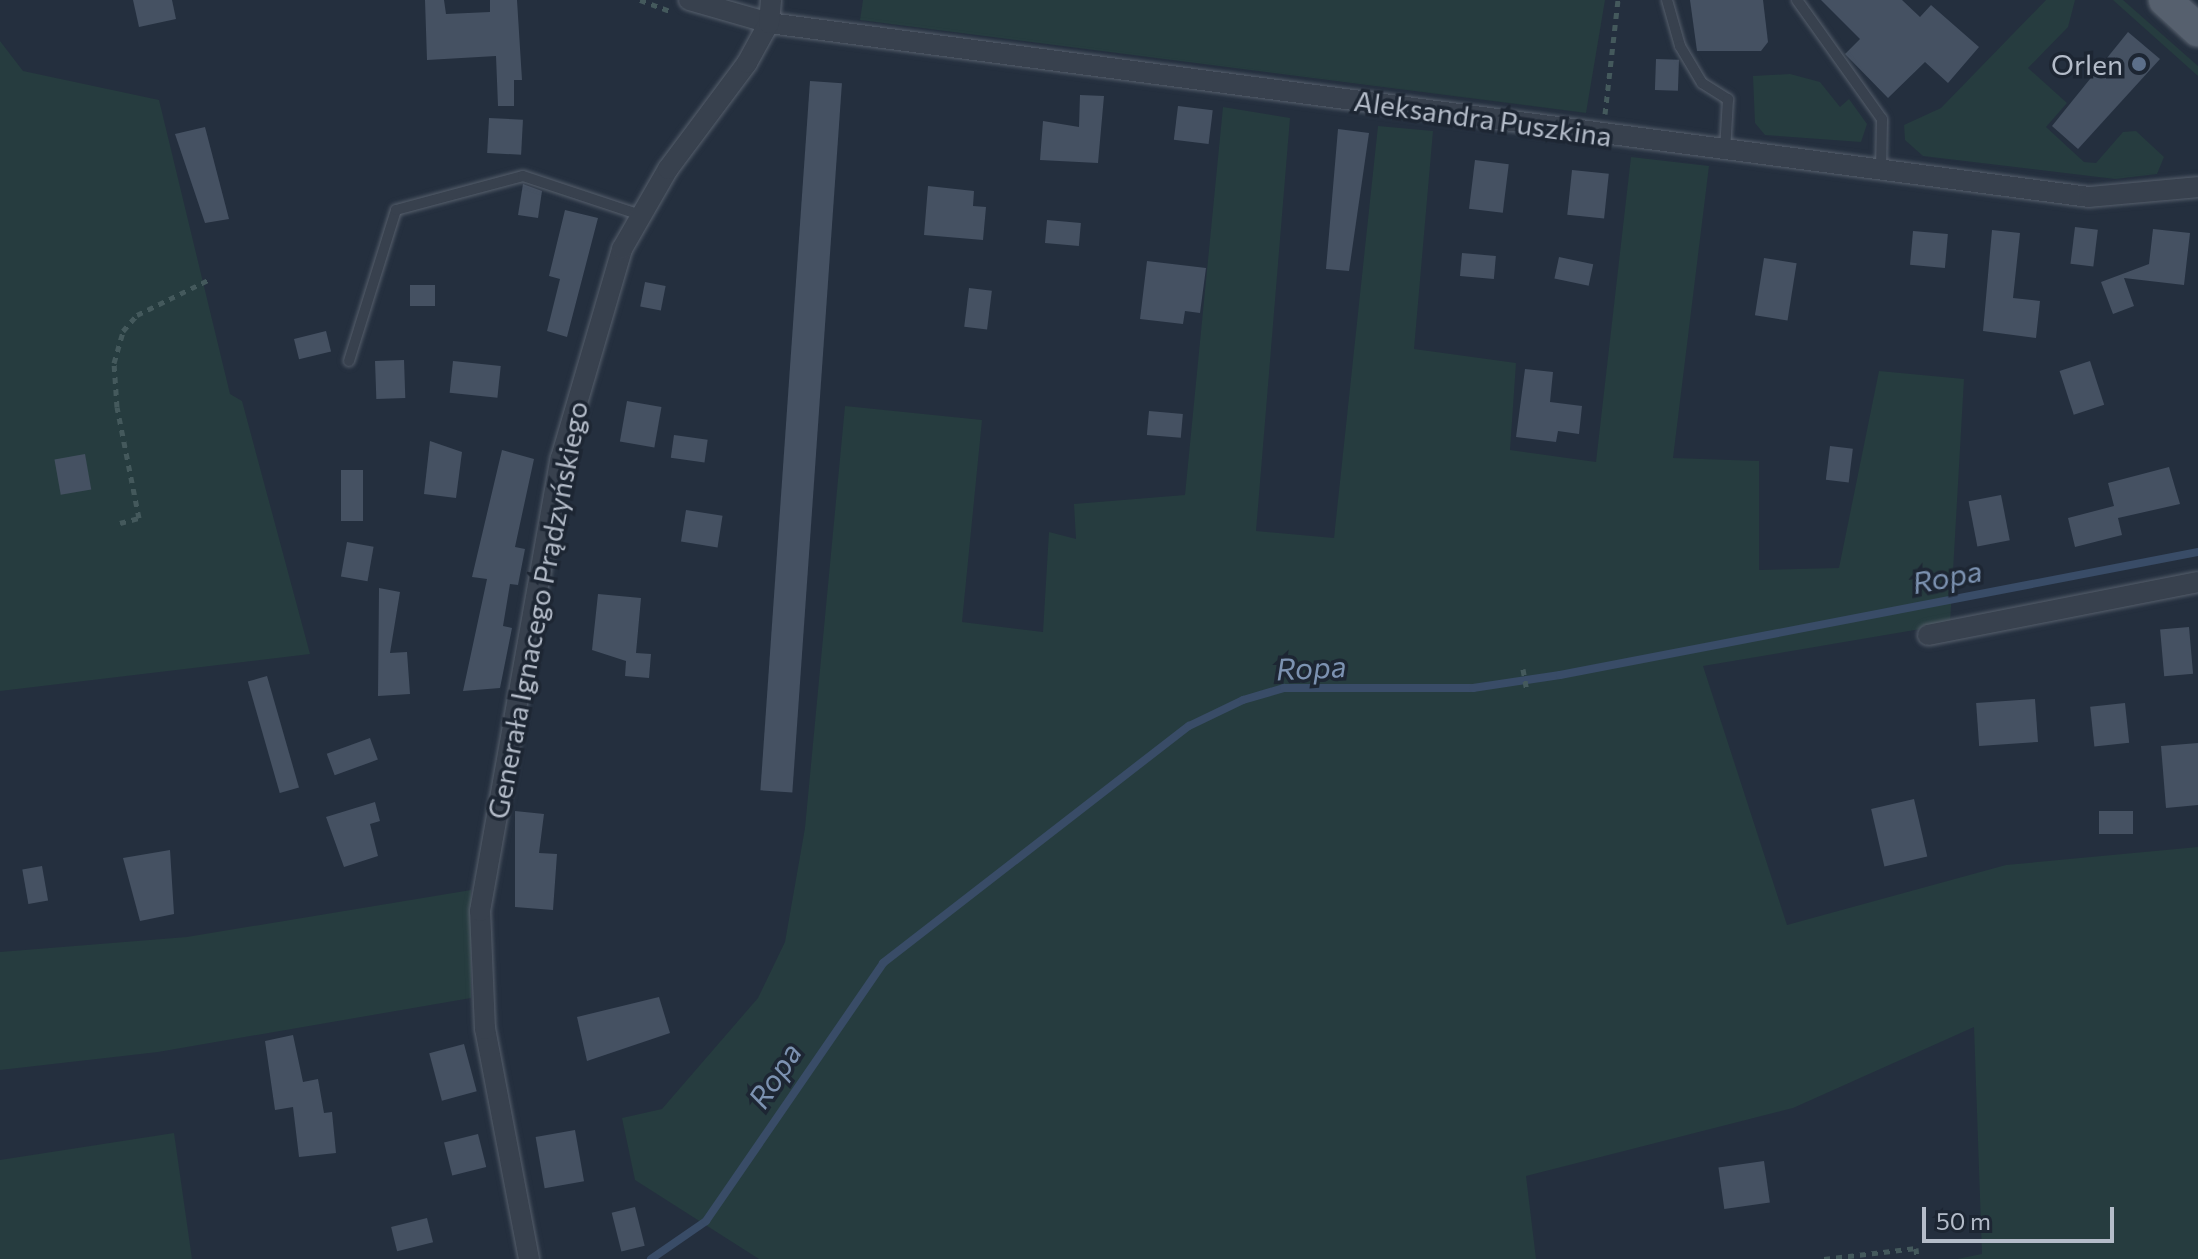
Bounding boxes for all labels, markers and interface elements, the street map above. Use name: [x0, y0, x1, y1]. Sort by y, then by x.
place label: Orlen: [2051, 47, 2123, 81]
marker: Orlen: [2130, 55, 2148, 73]
street label: Aleksandra Puszkina: [1352, 83, 1614, 153]
street label: Generała Ignacego Prądzyńskiego: [480, 398, 594, 822]
water label: Ropa: [1909, 552, 1985, 600]
water label: Ropa: [1275, 647, 1347, 687]
water label: Ropa: [740, 1036, 808, 1114]
scale bar: [1926, 1191, 2118, 1241]
text: 50 m: [1936, 1206, 1991, 1235]

